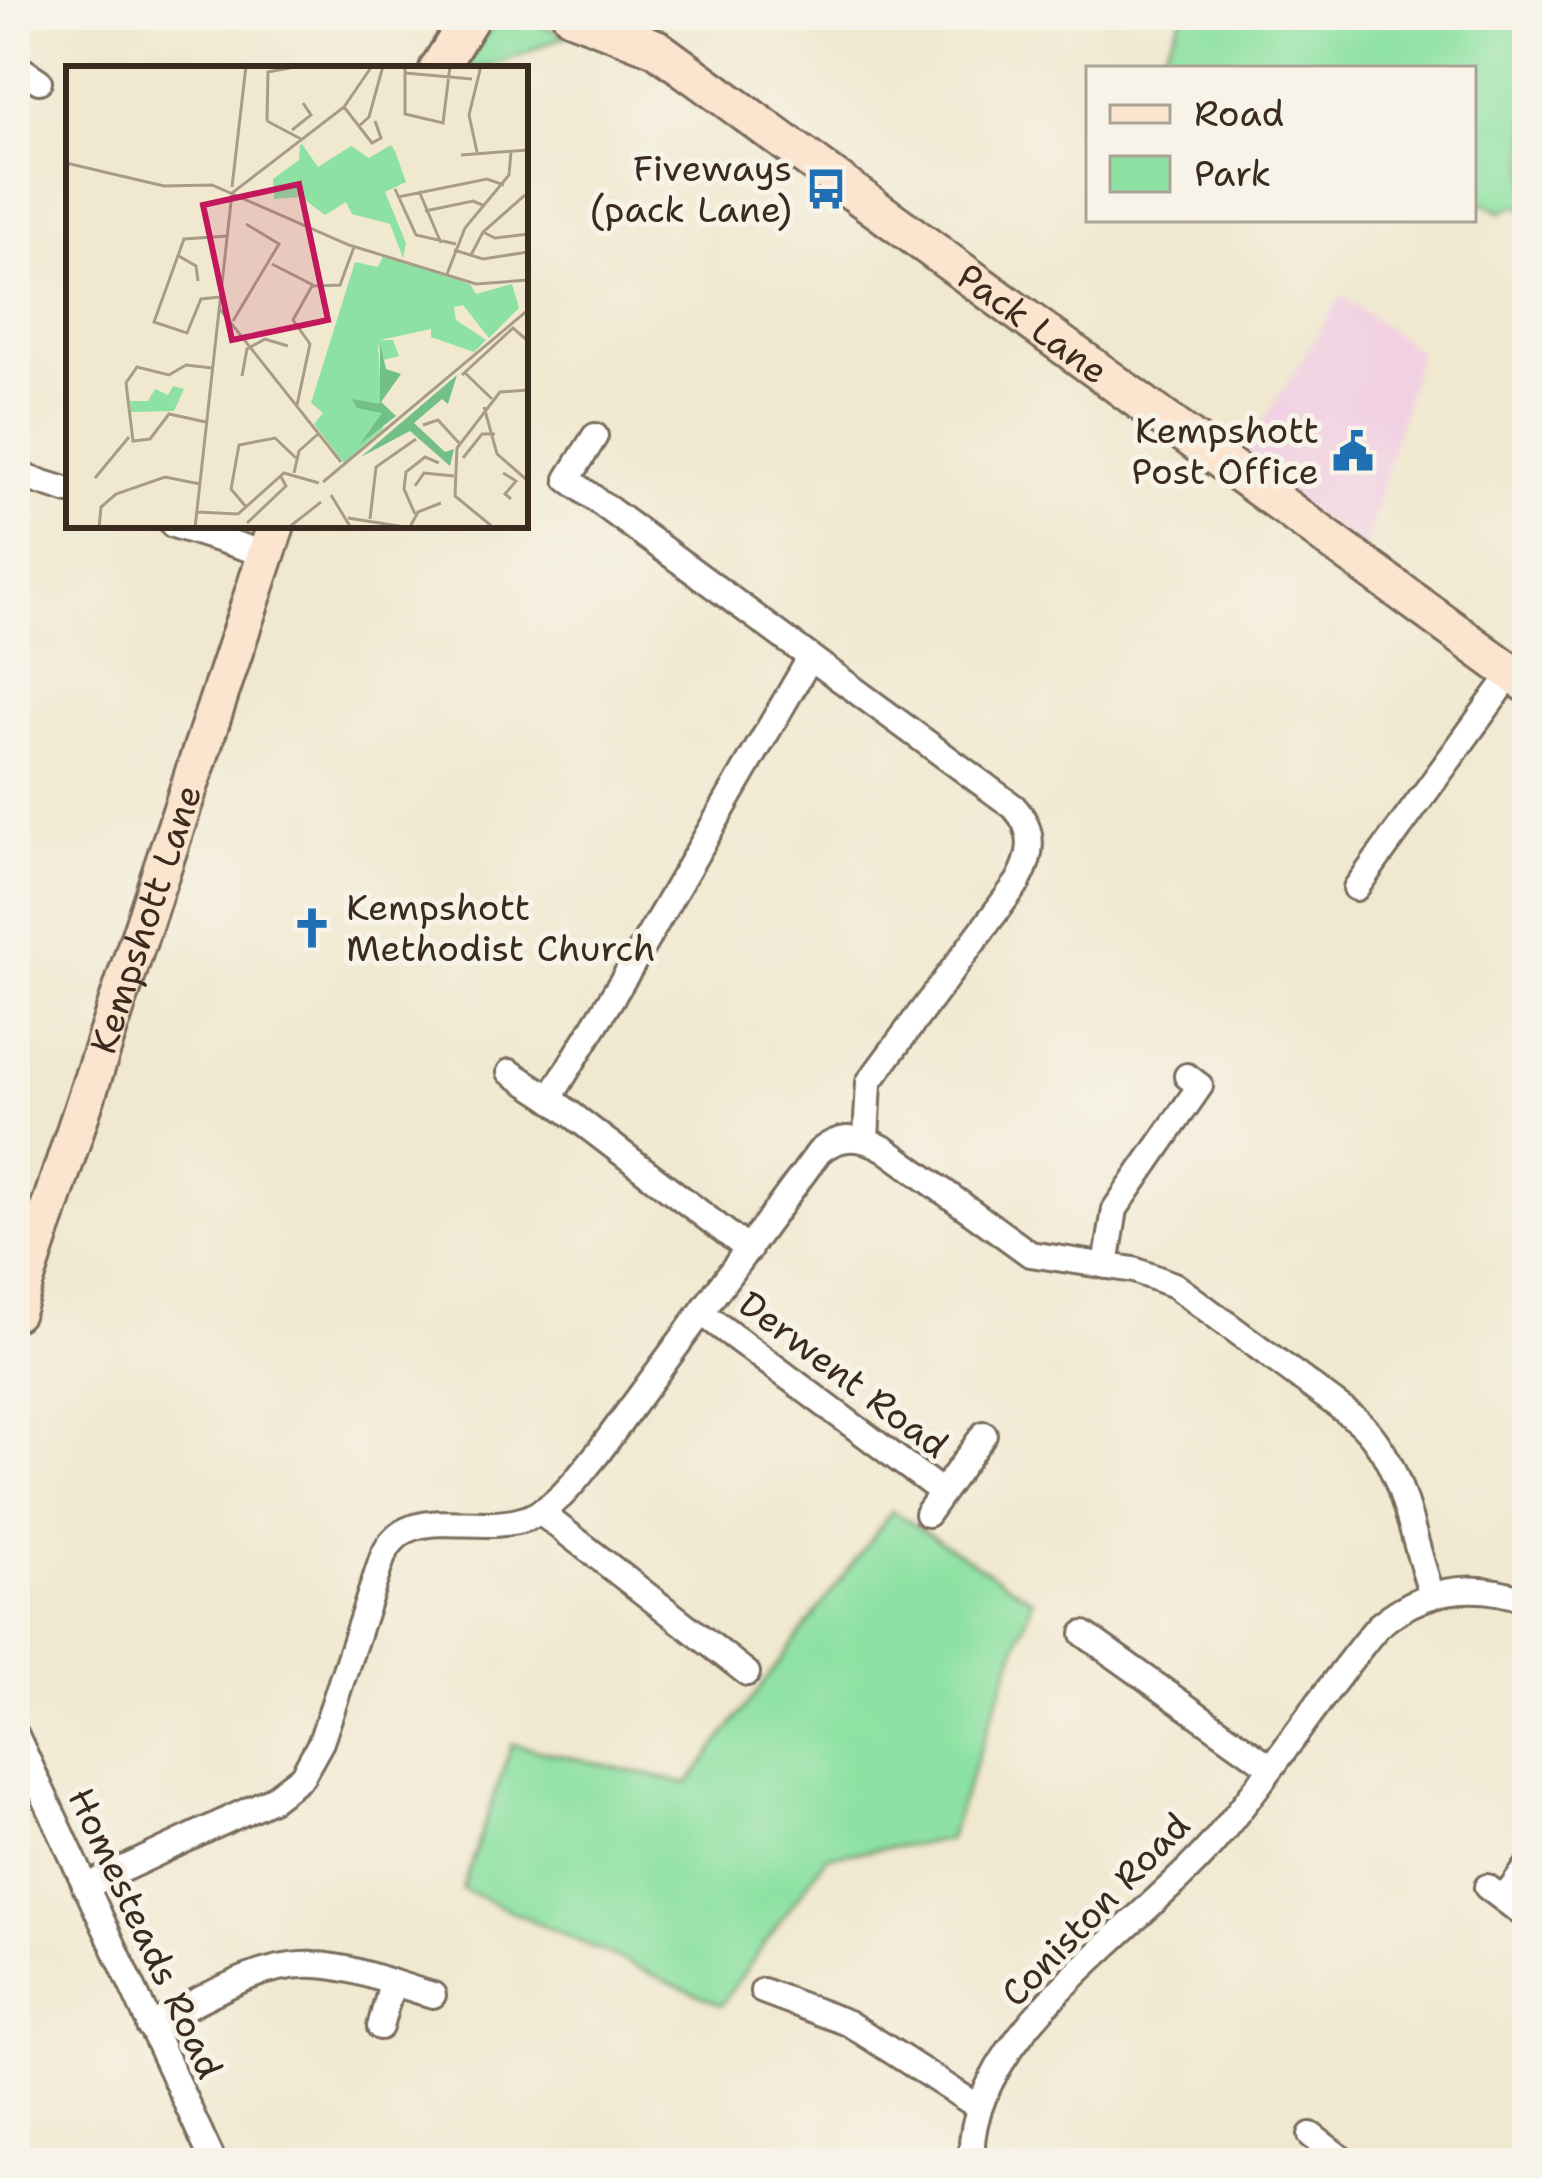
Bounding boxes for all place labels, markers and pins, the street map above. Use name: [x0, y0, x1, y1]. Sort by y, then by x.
place label: Fiveways (pack Lane): [589, 144, 792, 234]
bus stop icon: Fiveways (pack Lane): [803, 166, 849, 212]
place label: Kempshott Post Office: [1131, 406, 1319, 496]
public building icon: Kempshott Post Office: [1330, 428, 1376, 474]
place label: Kempshott Methodist Church: [346, 883, 655, 973]
church icon: Kempshott Methodist Church: [289, 905, 335, 951]

